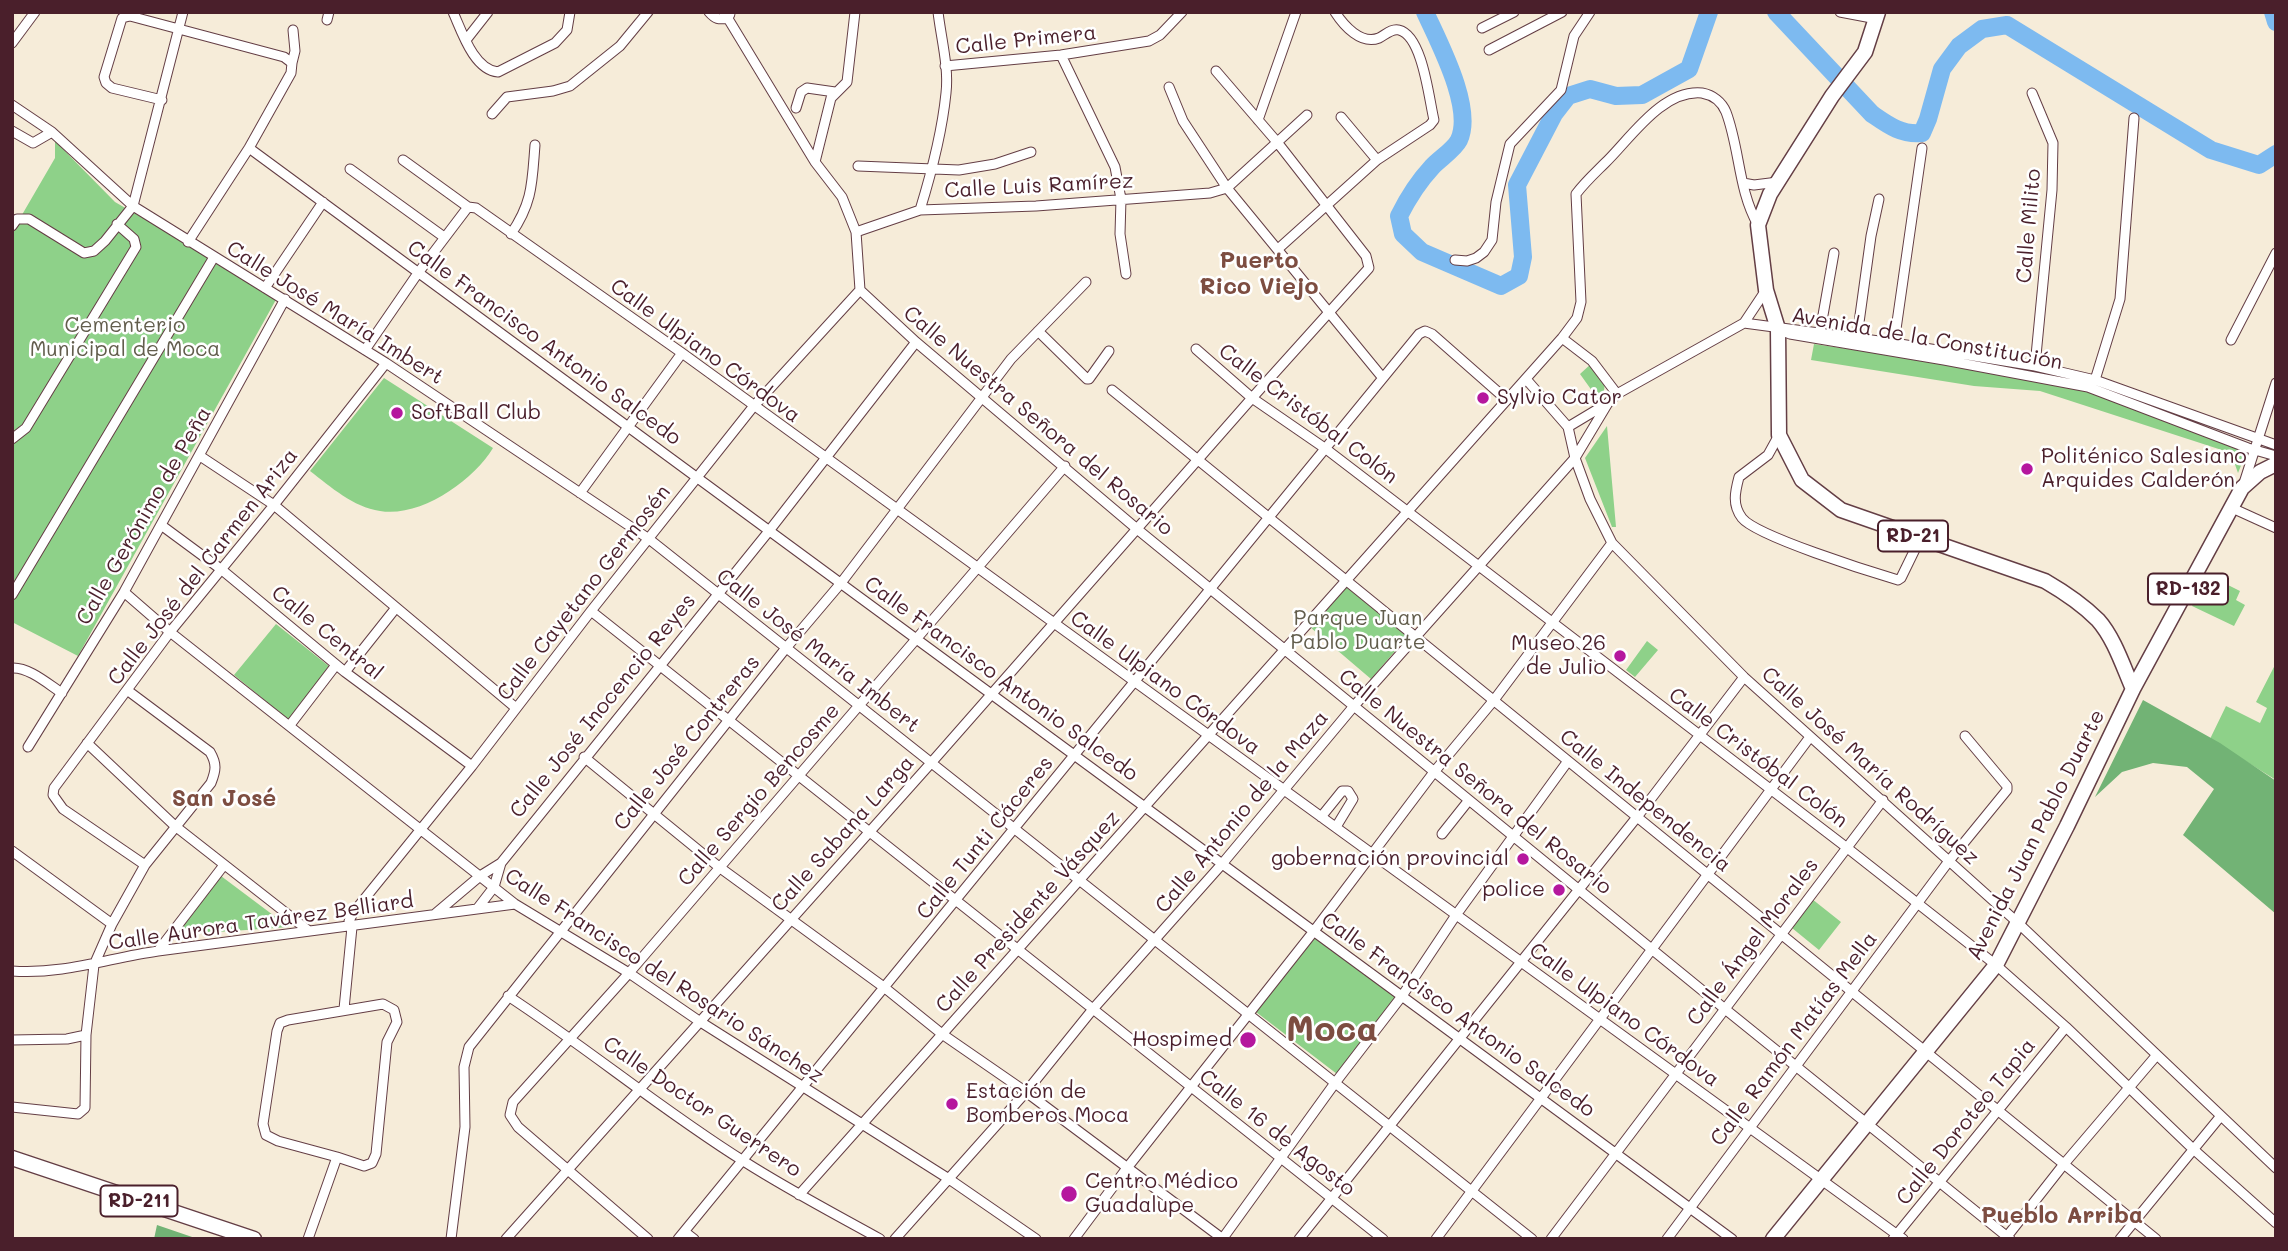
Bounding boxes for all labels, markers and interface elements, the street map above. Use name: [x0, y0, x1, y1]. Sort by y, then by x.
street label: Calle Primera: [954, 20, 1098, 60]
street label: Calle Luis Ramírez: [944, 168, 1134, 204]
street label: Calle Milito: [2011, 168, 2047, 284]
street label: Calle Francisco Antonio Salcedo: [402, 235, 686, 451]
street label: Calle José María Imbert: [222, 236, 448, 390]
district label: Puerto Rico Viejo: [1200, 247, 1318, 301]
street label: Calle Ulpiano Córdova: [605, 274, 805, 428]
street label: Calle Nuestra Señora del Rosario: [898, 301, 1178, 541]
street label: Avenida de la Constitución: [1790, 303, 2064, 375]
park label: Cementerio Municipal de Moca: [30, 313, 220, 363]
street label: Calle Cristóbal Colón: [1214, 339, 1402, 489]
place label: Sylvio Cator: [1497, 385, 1622, 411]
marker: Sylvio Cator: [1475, 390, 1491, 406]
place label: SoftBall Club: [411, 400, 541, 426]
street label: Calle Gerónimo de Peña: [71, 403, 217, 629]
marker: SoftBall Club: [389, 405, 405, 421]
street label: Calle José del Carmen Ariza: [103, 444, 303, 690]
place label: Politénico Salesiano Arquides Calderón: [2041, 444, 2247, 494]
marker: Politénico Salesiano Arquides Calderón: [2019, 461, 2035, 477]
street label: Calle Cayetano Germosén: [492, 480, 676, 706]
road number: RD-21: [1878, 520, 1948, 552]
street label: Calle José María Imbert: [711, 564, 925, 738]
street label: Calle Francisco Antonio Salcedo: [859, 571, 1143, 787]
road number: RD-132: [2148, 574, 2228, 604]
street label: Calle Central: [266, 580, 388, 686]
street label: Calle José Inocencio Reyes: [505, 589, 701, 823]
street label: Calle Ulpiano Córdova: [1065, 606, 1265, 760]
park label: Parque Juan Pablo Duarte: [1290, 606, 1426, 656]
place label: Museo 26 de Julio: [1511, 631, 1606, 681]
marker: Museo 26 de Julio: [1612, 648, 1628, 664]
street label: Calle José Contreras: [609, 650, 765, 836]
street label: Calle José María Rodríguez: [1756, 662, 1984, 870]
street label: Calle Nuestra Señora del Rosario: [1333, 664, 1617, 900]
street label: Calle Cristóbal Colón: [1664, 683, 1852, 833]
street label: Calle Sergio Bencosme: [673, 698, 845, 892]
street label: Calle Antonio de la Maza: [1150, 706, 1334, 918]
street label: Avenida Juan Pablo Duarte: [1962, 706, 2110, 964]
street label: Calle Independencia: [1554, 724, 1736, 878]
street label: Calle Sabana Larga: [766, 751, 920, 917]
street label: Calle Tunti Cáceres: [911, 751, 1059, 925]
district label: San José: [172, 785, 276, 813]
street label: Calle Presidente Vásquez: [931, 806, 1125, 1018]
place label: gobernación provincial: [1271, 846, 1509, 872]
marker: gobernación provincial: [1515, 851, 1531, 867]
street label: Calle Ángel Morales: [1682, 853, 1824, 1031]
street label: Calle Francisco del Rosario Sánchez: [500, 863, 828, 1089]
place label: police: [1483, 877, 1545, 903]
marker: police: [1551, 882, 1567, 898]
street label: Calle Aurora Tavárez Belliard: [107, 888, 415, 956]
street label: Calle Francisco Antonio Salcedo: [1316, 907, 1600, 1123]
street label: Calle Ramón Matías Mella: [1705, 927, 1883, 1151]
street label: Calle Ulpiano Córdova: [1524, 938, 1724, 1092]
district label: Moca: [1286, 1009, 1378, 1051]
place label: Hospimed: [1132, 1027, 1232, 1053]
marker: Hospimed: [1238, 1030, 1258, 1050]
street label: Calle Doctor Guerrero: [598, 1031, 806, 1183]
street label: Calle Doroteo Tapia: [1891, 1034, 2041, 1210]
street label: Calle 16 de Agosto: [1194, 1064, 1360, 1202]
place label: Estación de Bomberos Moca: [966, 1079, 1129, 1129]
marker: Estación de Bomberos Moca: [944, 1096, 960, 1112]
place label: Centro Médico Guadalupe: [1085, 1169, 1238, 1219]
marker: Centro Médico Guadalupe: [1059, 1184, 1079, 1204]
road number: RD-211: [100, 1186, 178, 1217]
district label: Pueblo Arriba: [1981, 1202, 2143, 1230]

